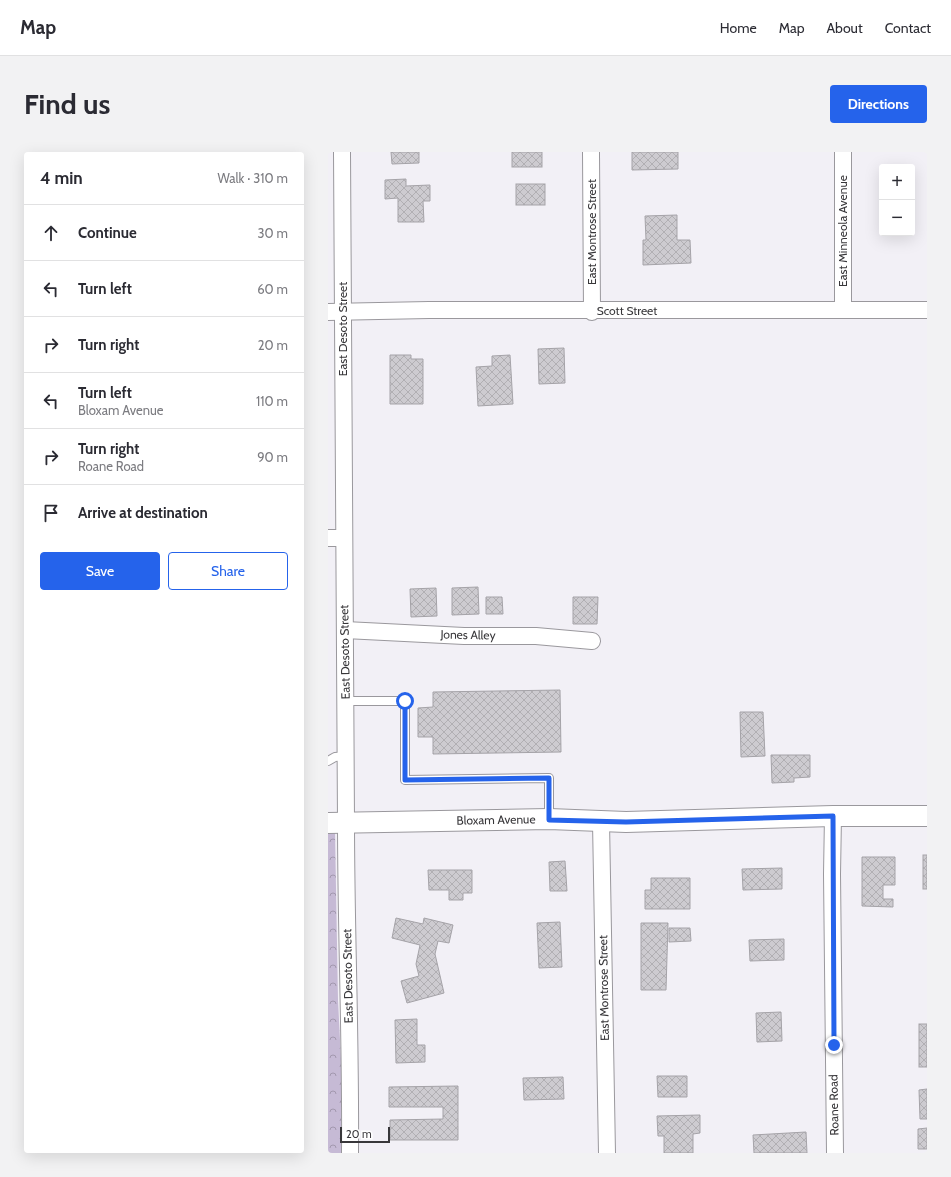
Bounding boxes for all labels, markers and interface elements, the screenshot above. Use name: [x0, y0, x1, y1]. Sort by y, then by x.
text: Map: [20, 16, 56, 39]
text: Home: [720, 19, 757, 37]
text: Map: [779, 19, 804, 37]
text: About: [826, 19, 863, 37]
text: Contact: [885, 19, 931, 37]
button: Directions: [830, 85, 927, 123]
text: Find us: [24, 87, 110, 121]
map controls: [879, 164, 915, 236]
button: +: [879, 164, 915, 200]
text: 4 min: [40, 168, 83, 188]
text: Walk · 310 m: [217, 170, 288, 186]
street label: East Minneola Avenue: [835, 175, 850, 287]
street label: East Montrose Street: [584, 179, 599, 285]
button: −: [879, 200, 915, 236]
icon: ahead: [40, 222, 62, 244]
text: Continue: [78, 224, 137, 242]
text: 30 m: [258, 225, 288, 241]
icon: left: [40, 278, 62, 300]
text: Turn left: [78, 280, 132, 298]
text: 60 m: [257, 281, 288, 297]
street label: East Desoto Street: [335, 282, 350, 376]
street label: Scott Street: [597, 303, 657, 318]
icon: right: [40, 334, 62, 356]
text: Turn right: [78, 336, 139, 354]
text: 20 m: [258, 337, 288, 353]
text: Turn left: [78, 384, 132, 402]
icon: left: [40, 390, 62, 412]
text: 110 m: [256, 393, 288, 409]
text: Bloxam Avenue: [78, 402, 164, 418]
text: Turn right: [78, 440, 139, 458]
icon: right: [40, 446, 62, 468]
text: 90 m: [257, 449, 288, 465]
text: Roane Road: [78, 458, 144, 474]
icon: arrive: [40, 502, 62, 524]
text: Arrive at destination: [78, 504, 208, 522]
button: Save: [40, 552, 160, 590]
button: Share: [168, 552, 288, 590]
street label: East Desoto Street: [336, 605, 353, 699]
street label: Jones Alley: [439, 627, 496, 642]
route start: [396, 692, 414, 710]
street label: Bloxam Avenue: [456, 811, 536, 828]
street label: East Desoto Street: [339, 929, 356, 1023]
street label: East Montrose Street: [595, 935, 612, 1041]
route end: [825, 1036, 843, 1054]
street label: Roane Road: [825, 1074, 842, 1136]
scale bar: [340, 1125, 390, 1144]
text: 20 m: [346, 1127, 372, 1141]

